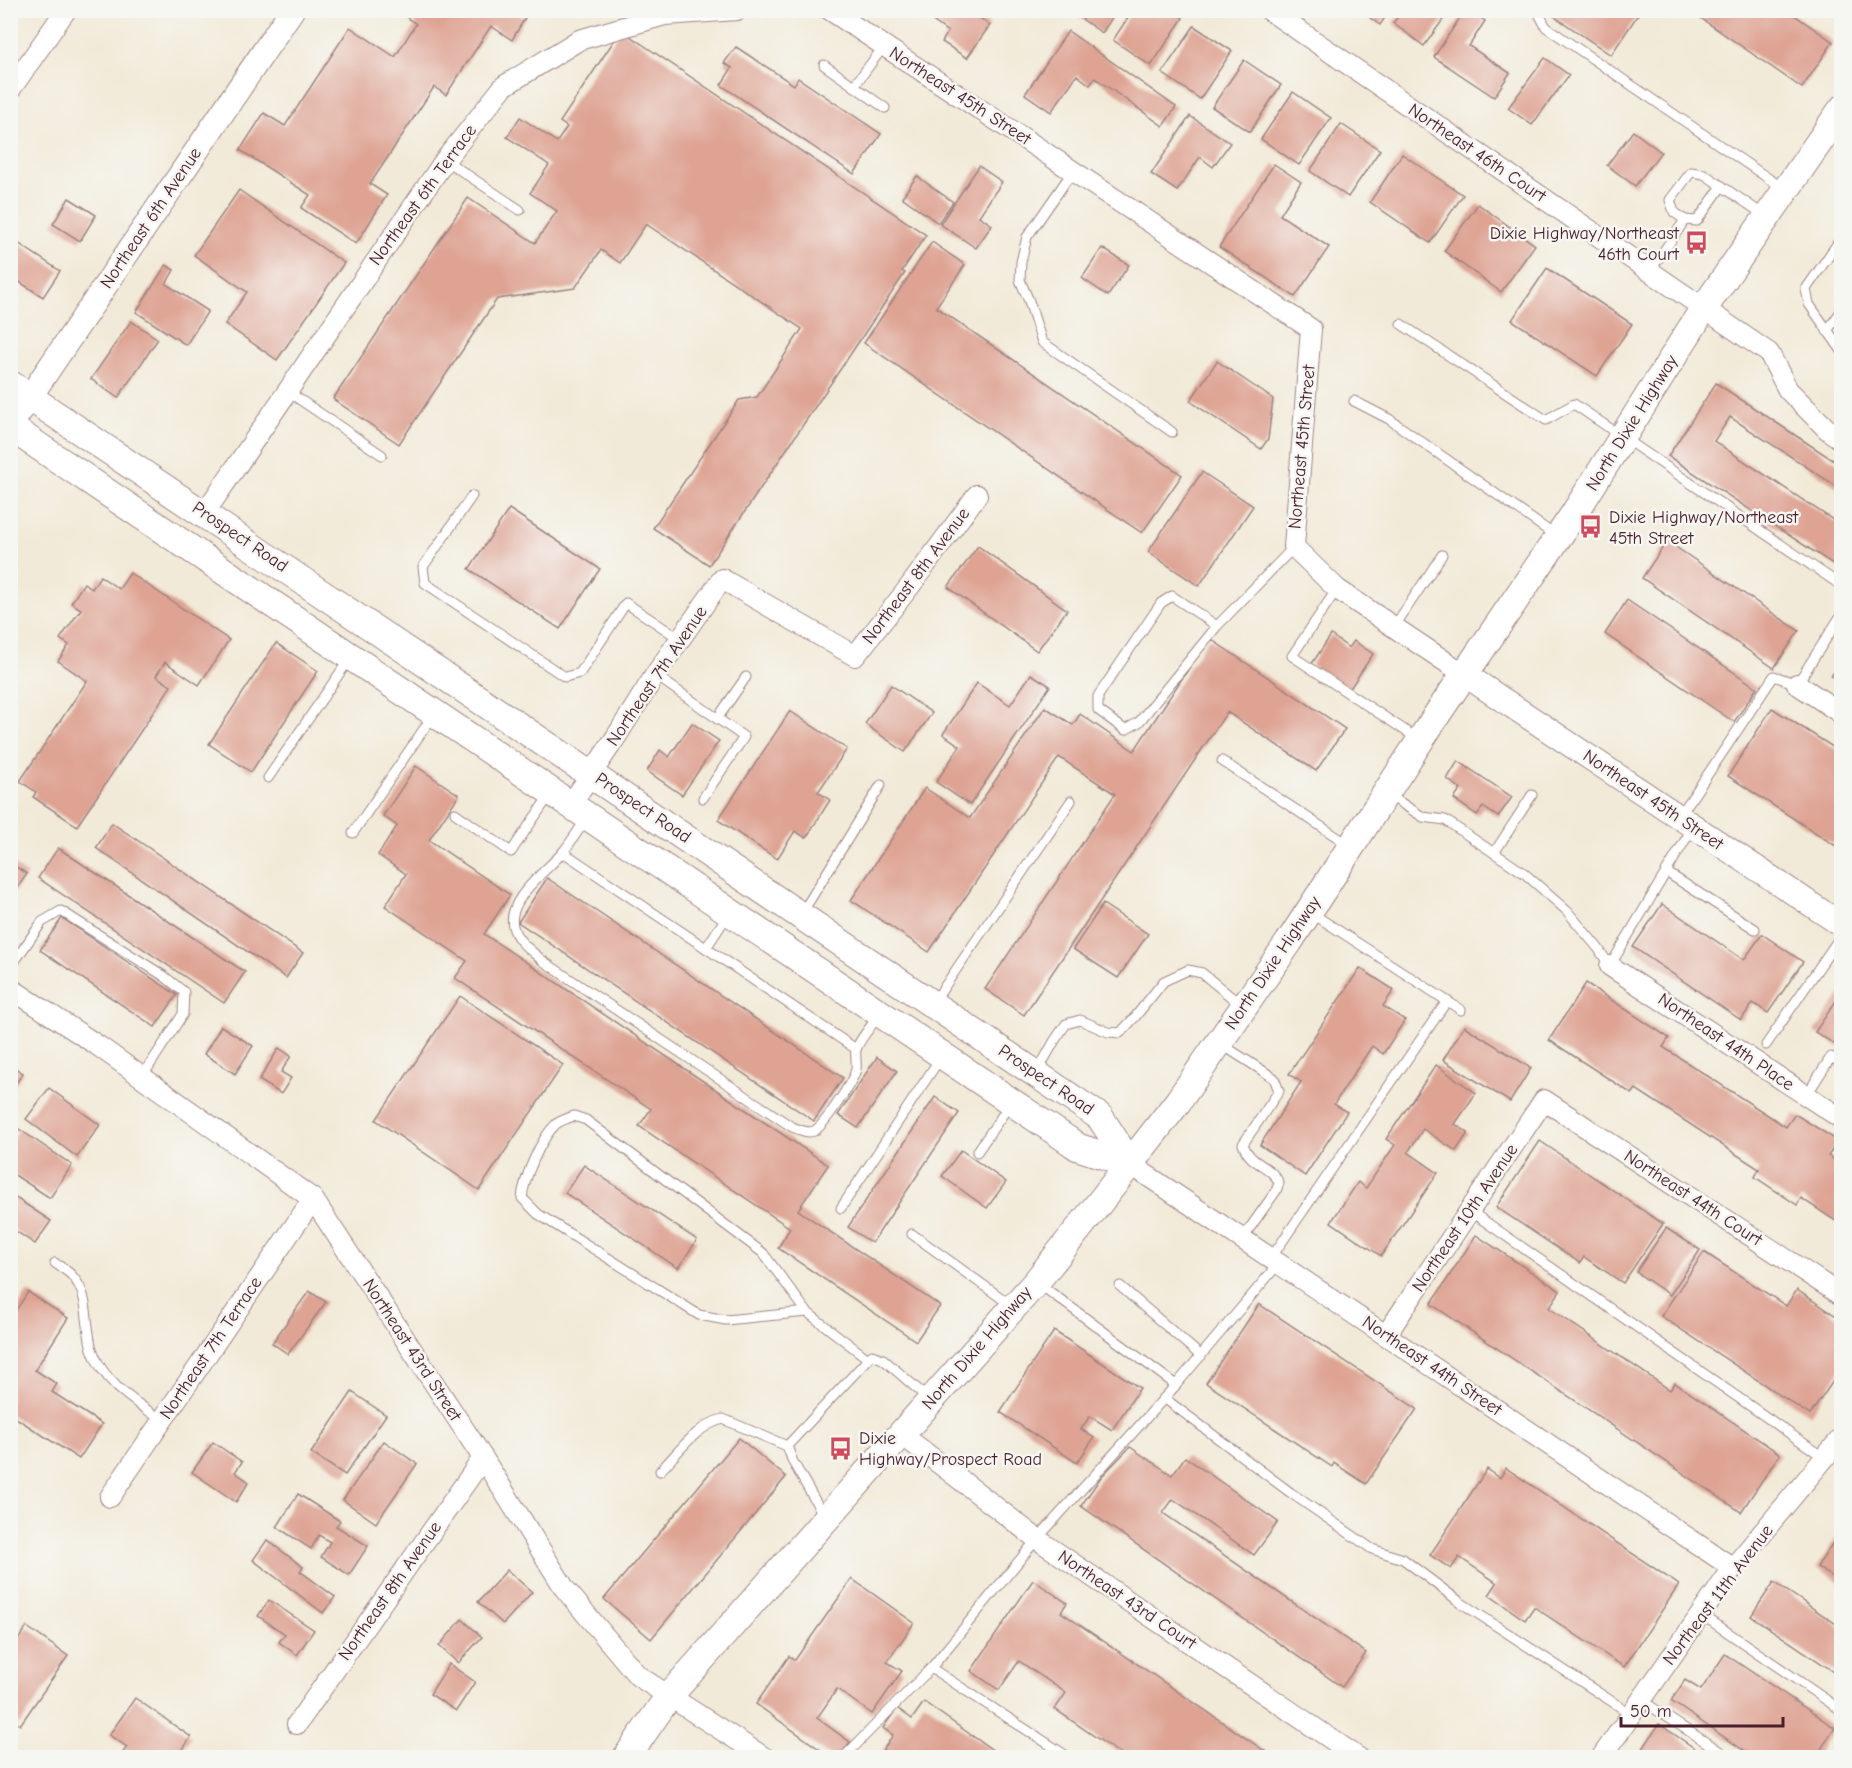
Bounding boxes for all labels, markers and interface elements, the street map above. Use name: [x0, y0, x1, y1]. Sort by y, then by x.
street label: Northeast 45th Street: [885, 42, 1035, 150]
street label: Northeast 46th Court: [1404, 99, 1551, 207]
street label: Northeast 6th Terrace: [365, 121, 481, 269]
street label: Northeast 6th Avenue: [96, 143, 206, 293]
place label: Dixie Highway/Northeast 46th Court: [1490, 223, 1680, 265]
bus stop icon: Dixie Highway/Northeast 46th Court: [1684, 230, 1710, 256]
street label: North Dixie Highway: [1582, 350, 1683, 495]
street label: Northeast 45th Street: [1284, 363, 1320, 530]
street label: Prospect Road: [188, 497, 292, 577]
street label: Northeast 8th Avenue: [858, 504, 974, 648]
place label: Dixie Highway/Northeast 45th Street: [1609, 507, 1799, 549]
bus stop icon: Dixie Highway/Northeast 45th Street: [1578, 514, 1604, 540]
street label: Northeast 7th Avenue: [602, 602, 712, 750]
street label: Northeast 45th Street: [1579, 745, 1728, 855]
street label: Prospect Road: [591, 768, 695, 848]
street label: North Dixie Highway: [1221, 892, 1326, 1034]
street label: Northeast 44th Place: [1654, 989, 1798, 1095]
street label: Prospect Road: [994, 1040, 1098, 1120]
street label: Northeast 10th Avenue: [1408, 1140, 1522, 1296]
street label: Northeast 44th Court: [1620, 1145, 1767, 1251]
street label: Northeast 7th Terrace: [155, 1273, 267, 1423]
street label: Northeast 43rd Street: [358, 1275, 466, 1426]
street label: North Dixie Highway: [918, 1281, 1037, 1414]
street label: Northeast 44th Street: [1358, 1312, 1506, 1421]
place label: Dixie Highway/Prospect Road: [859, 1428, 1042, 1470]
bus stop icon: Dixie Highway/Prospect Road: [828, 1435, 854, 1461]
street label: Northeast 8th Avenue: [334, 1517, 446, 1665]
street label: Northeast 11th Avenue: [1658, 1521, 1778, 1669]
street label: Northeast 43rd Court: [1054, 1546, 1201, 1655]
scale bar: [1621, 1690, 1783, 1728]
text: 50 m: [1630, 1701, 1672, 1722]

